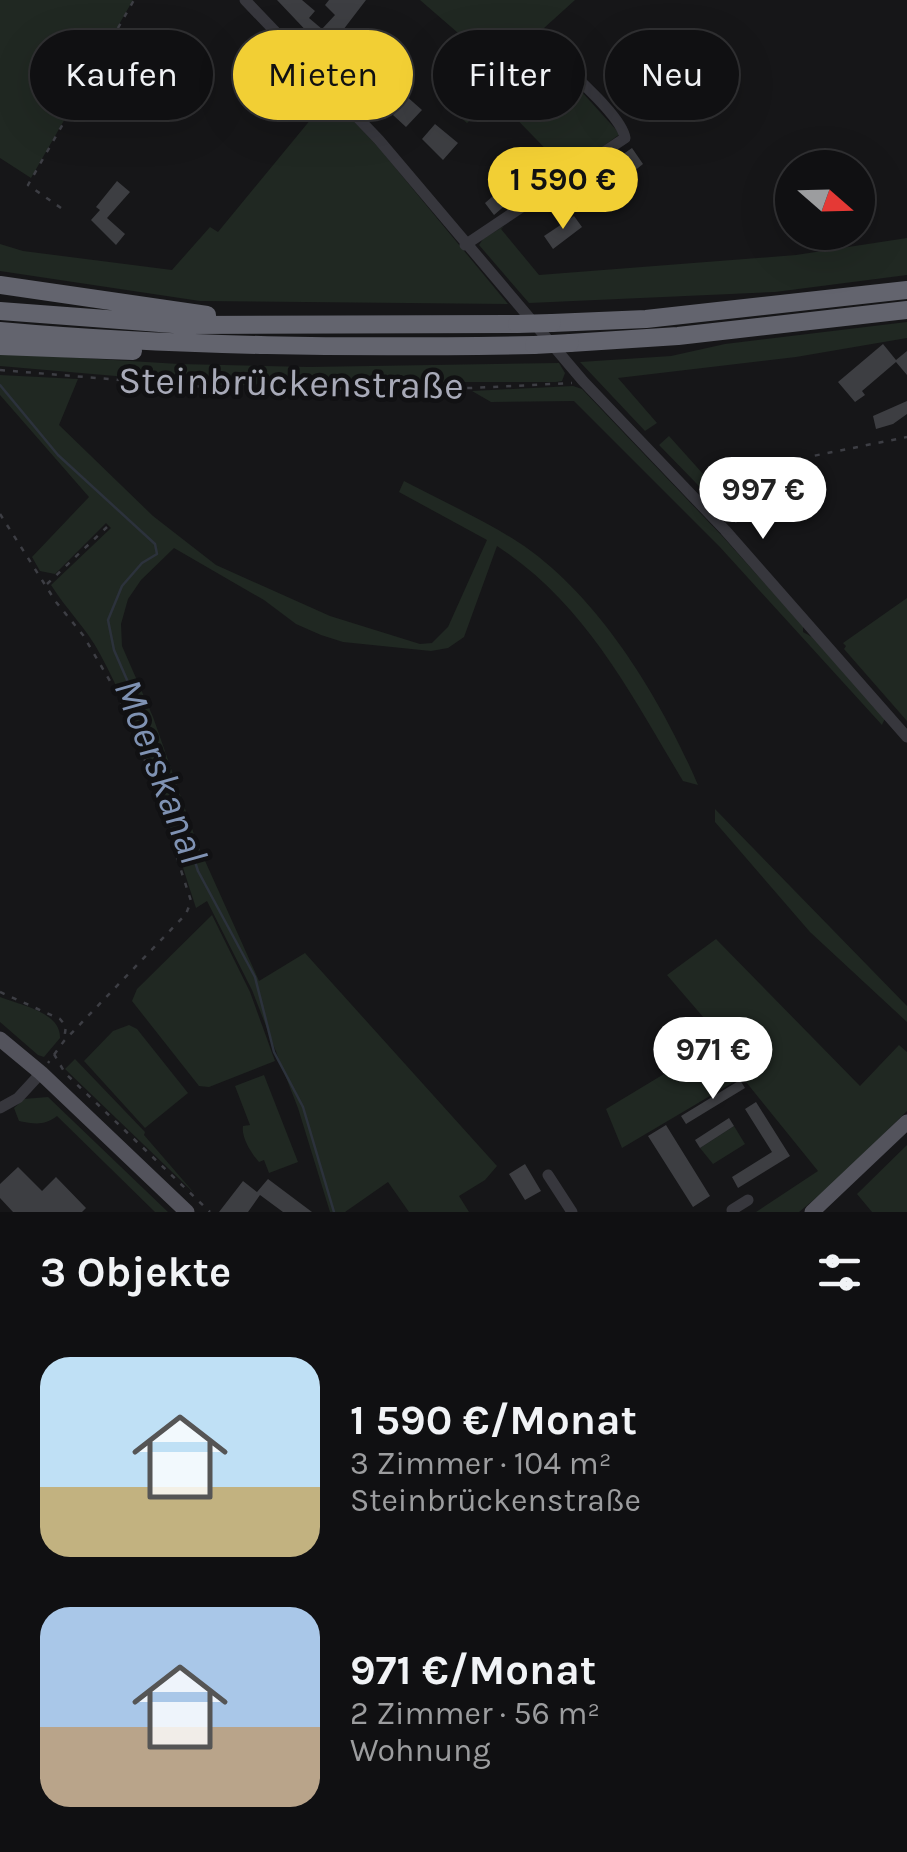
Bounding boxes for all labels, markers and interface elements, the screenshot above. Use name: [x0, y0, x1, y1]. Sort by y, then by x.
chip: Kaufen: [30, 30, 213, 120]
chip: Mieten: [233, 30, 413, 120]
chip: Filter: [433, 30, 585, 120]
chip: Neu: [605, 30, 739, 120]
pin: 1 590 €: [471, 147, 655, 232]
north arrow: [775, 150, 875, 250]
map controls: [775, 150, 875, 250]
text: 1 590 €: [510, 161, 616, 198]
street label: Steinbrückenstraße: [118, 357, 464, 409]
pin: 997 €: [693, 457, 833, 542]
text: 997 €: [721, 471, 805, 508]
water label: Moerskanal: [104, 672, 218, 870]
pin: 971 €: [643, 1017, 783, 1102]
text: 971 €: [675, 1031, 751, 1068]
icon: filters: [812, 1245, 867, 1300]
text: 3 Objekte: [40, 1247, 231, 1297]
text: 1 590 €/Monat: [350, 1395, 637, 1445]
icon: home: [120, 1397, 240, 1517]
text: 3 Zimmer · 104 m²: [350, 1445, 612, 1482]
text: Steinbrückenstraße: [350, 1482, 641, 1519]
text: 971 €/Monat: [350, 1645, 596, 1695]
icon: home: [120, 1647, 240, 1767]
text: 2 Zimmer · 56 m²: [350, 1695, 600, 1732]
text: Wohnung: [350, 1732, 490, 1769]

